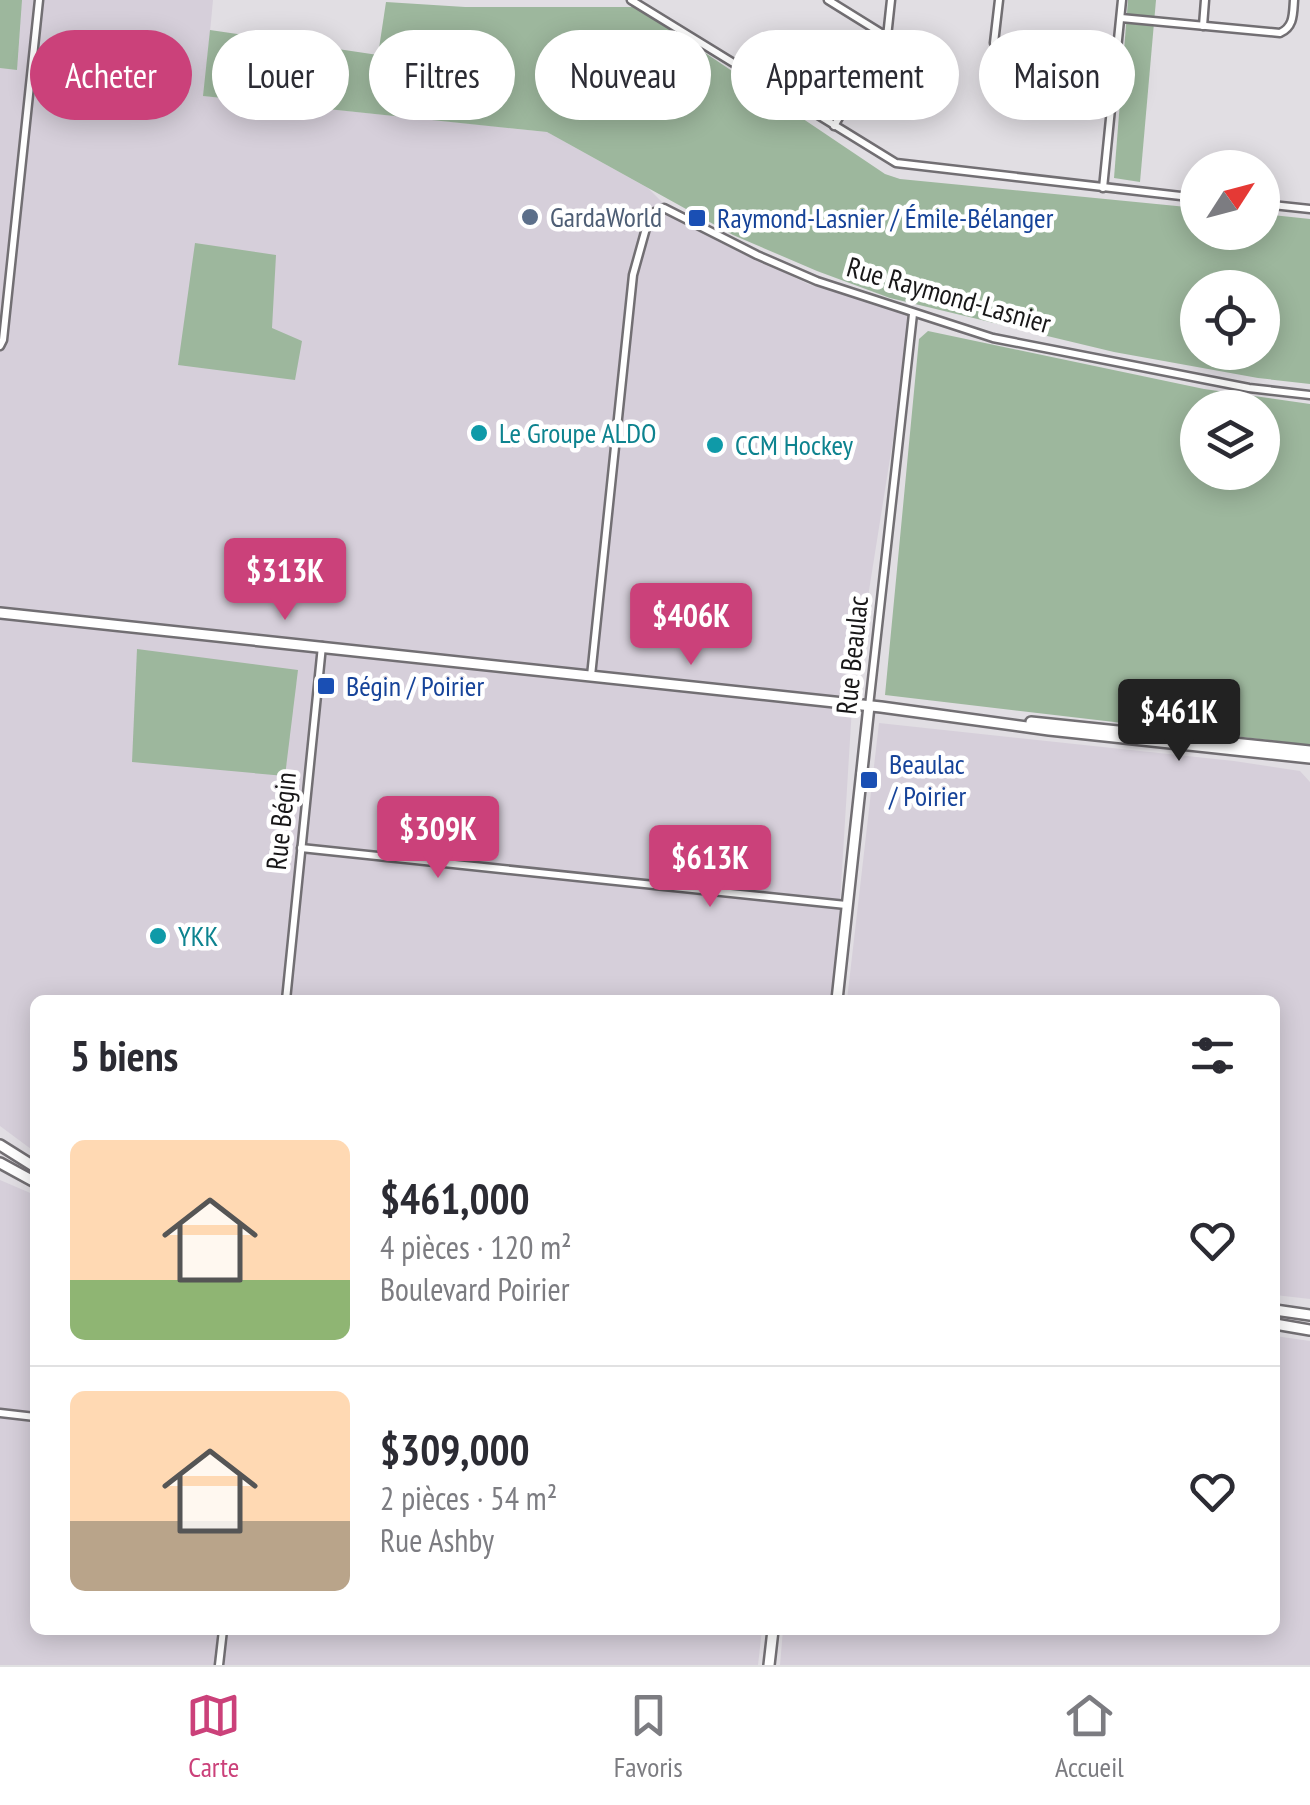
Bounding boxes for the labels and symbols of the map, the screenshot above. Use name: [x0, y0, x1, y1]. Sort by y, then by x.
north arrow: [1180, 150, 1280, 250]
place label: GardaWorld: [550, 198, 662, 235]
place label: Raymond-Lasnier / Émile-Bélanger: [717, 199, 1054, 236]
marker: GardaWorld: [519, 206, 541, 228]
marker: Raymond-Lasnier / Émile-Bélanger: [686, 207, 708, 229]
street label: Rue Raymond-Lasnier: [843, 248, 1056, 341]
place label: Le Groupe ALDO: [499, 414, 656, 451]
marker: Le Groupe ALDO: [468, 422, 490, 444]
place label: CCM Hockey: [735, 426, 854, 463]
marker: CCM Hockey: [704, 434, 726, 456]
pin: $313K: [215, 538, 355, 623]
pin: $406K: [621, 583, 761, 668]
street label: Rue Beaulac: [827, 594, 876, 716]
place label: Bégin / Poirier: [346, 667, 484, 704]
marker: Bégin / Poirier: [315, 675, 337, 697]
pin: $461K: [1109, 679, 1249, 764]
place label: Beaulac / Poirier: [888, 745, 966, 814]
marker: Beaulac / Poirier: [858, 769, 880, 791]
street label: Rue Bégin: [257, 770, 304, 872]
pin: $309K: [368, 796, 508, 881]
pin: $613K: [640, 825, 780, 910]
place label: YKK: [178, 917, 219, 954]
marker: YKK: [147, 925, 169, 947]

